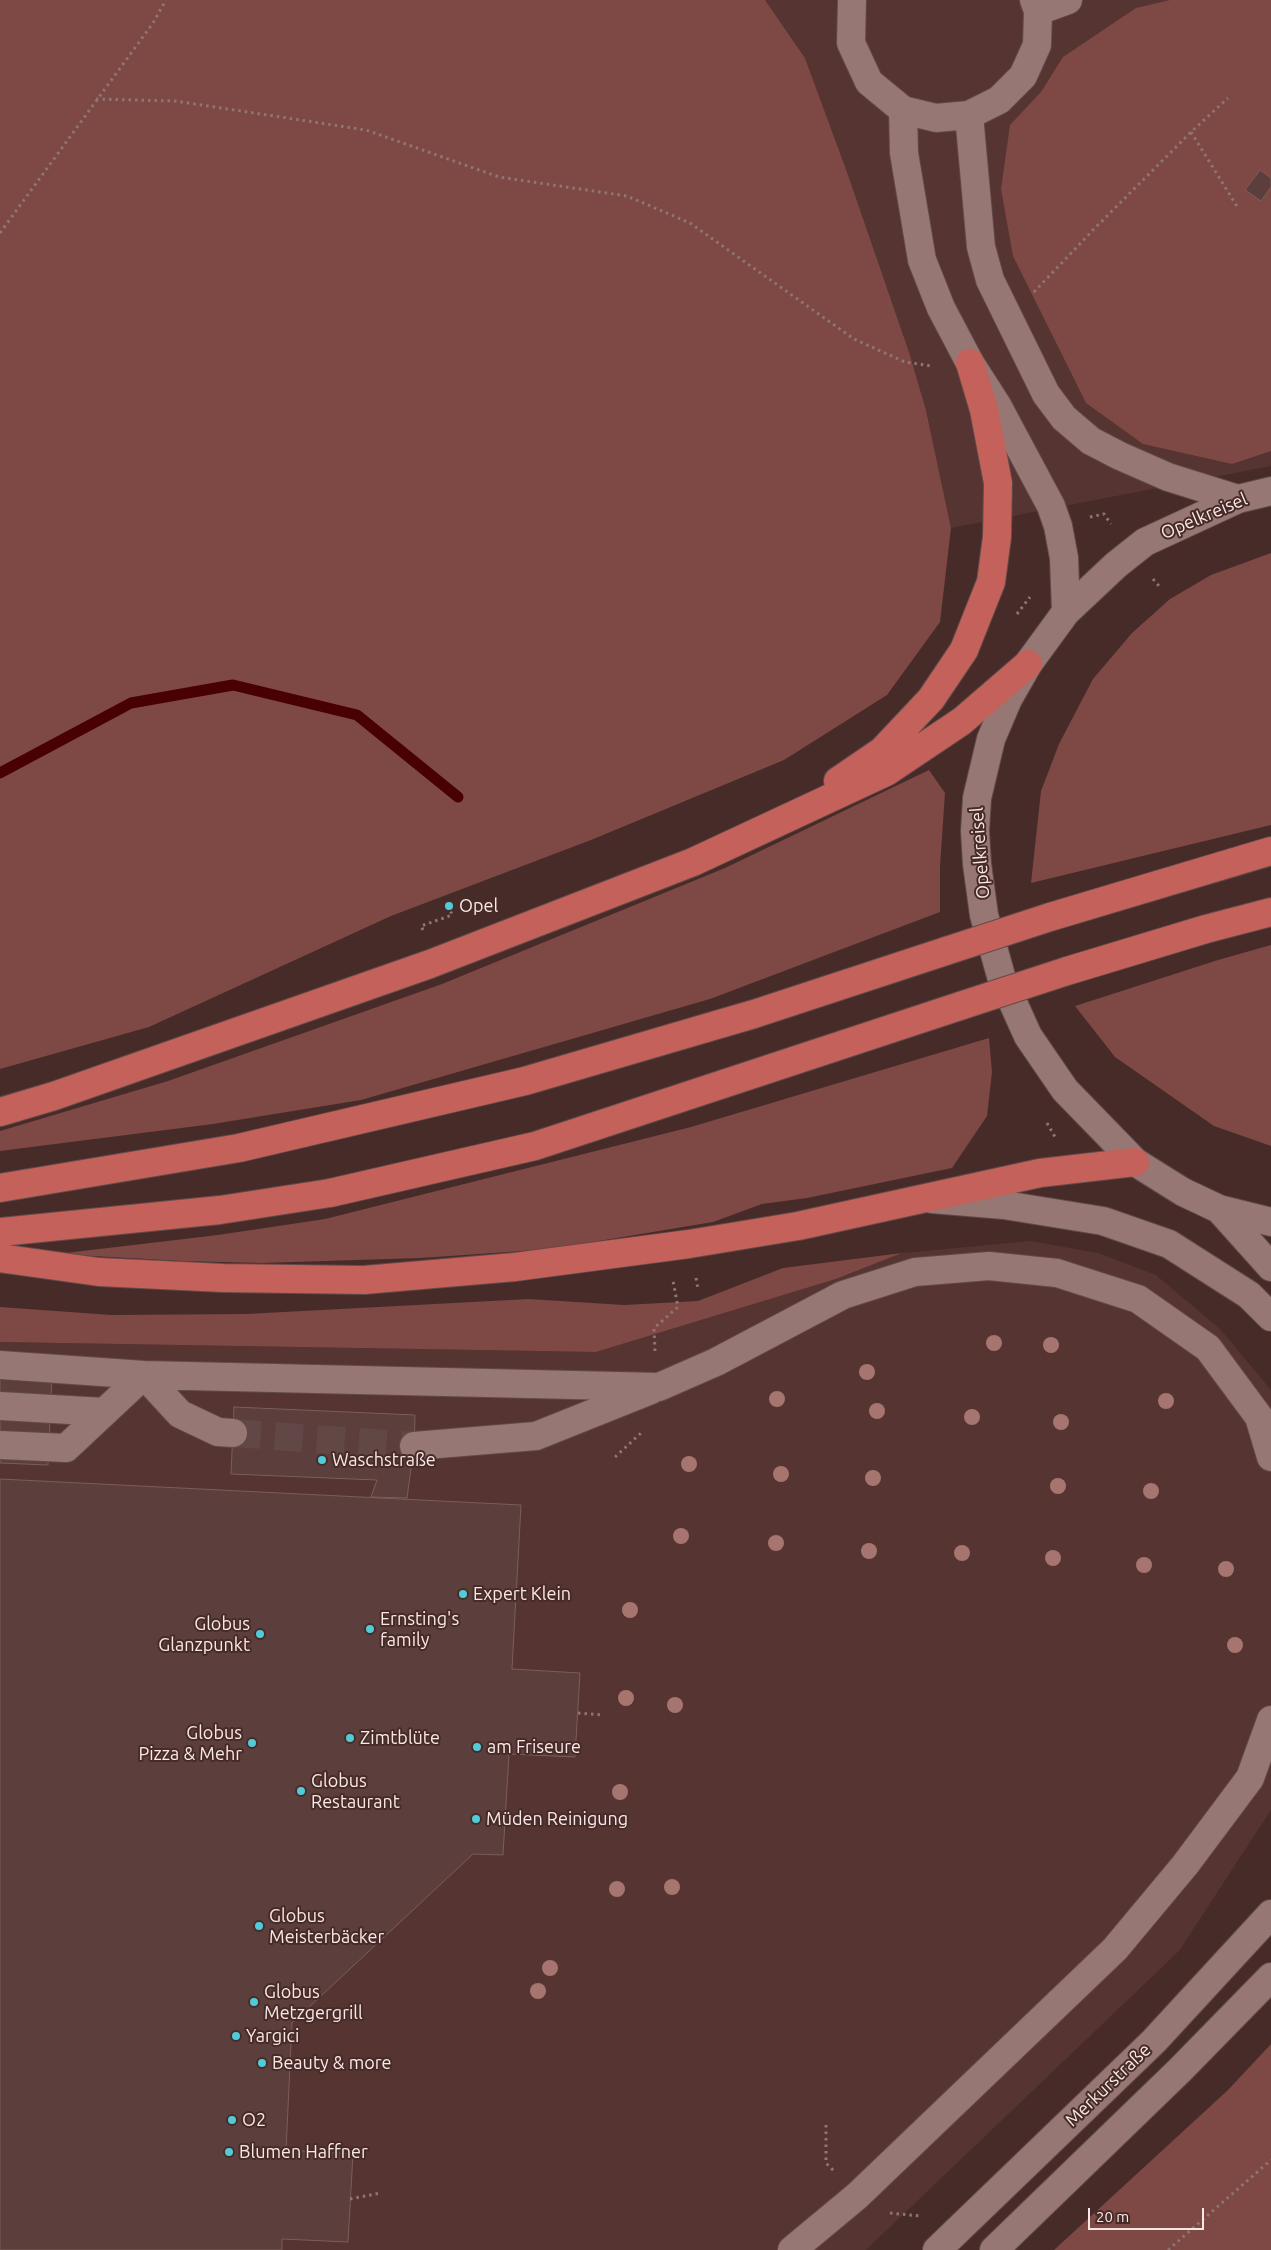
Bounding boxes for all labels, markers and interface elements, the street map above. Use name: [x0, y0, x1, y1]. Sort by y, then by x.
street label: Opelkreisel: [1158, 488, 1250, 544]
street label: Opelkreisel: [966, 806, 994, 900]
place label: Opel: [459, 895, 498, 917]
marker: Opel: [443, 900, 455, 912]
place label: Waschstraße: [332, 1449, 436, 1471]
marker: Waschstraße: [316, 1454, 328, 1466]
place label: Expert Klein: [473, 1583, 571, 1605]
marker: Expert Klein: [457, 1588, 469, 1600]
place label: Ernsting's family: [380, 1608, 459, 1650]
place label: Globus Glanzpunkt: [158, 1613, 250, 1656]
marker: Ernsting's family: [364, 1623, 376, 1635]
marker: Globus Glanzpunkt: [254, 1628, 266, 1640]
place label: Globus Pizza & Mehr: [138, 1722, 242, 1765]
place label: Zimtblüte: [360, 1727, 440, 1749]
marker: Zimtblüte: [344, 1732, 356, 1744]
place label: am Friseure: [487, 1736, 581, 1758]
marker: Globus Pizza & Mehr: [246, 1737, 258, 1749]
marker: am Friseure: [471, 1741, 483, 1753]
place label: Globus Restaurant: [311, 1770, 400, 1812]
marker: Globus Restaurant: [295, 1785, 307, 1797]
place label: Müden Reinigung: [486, 1808, 628, 1830]
marker: Müden Reinigung: [470, 1813, 482, 1825]
place label: Globus Meisterbäcker: [269, 1905, 384, 1948]
marker: Globus Meisterbäcker: [253, 1920, 265, 1932]
place label: Globus Metzgergrill: [264, 1981, 363, 2024]
marker: Globus Metzgergrill: [248, 1996, 260, 2008]
place label: Yargici: [246, 2025, 299, 2047]
marker: Yargici: [230, 2030, 242, 2042]
street label: Merkurstraße: [1061, 2039, 1155, 2131]
place label: Beauty & more: [272, 2052, 391, 2074]
marker: Beauty & more: [256, 2057, 268, 2069]
place label: O2: [242, 2109, 266, 2131]
marker: O2: [226, 2114, 238, 2126]
place label: Blumen Haffner: [239, 2141, 368, 2163]
marker: Blumen Haffner: [223, 2146, 235, 2158]
scale bar: [1091, 2198, 1207, 2230]
text: 20 m: [1096, 2208, 1129, 2225]

